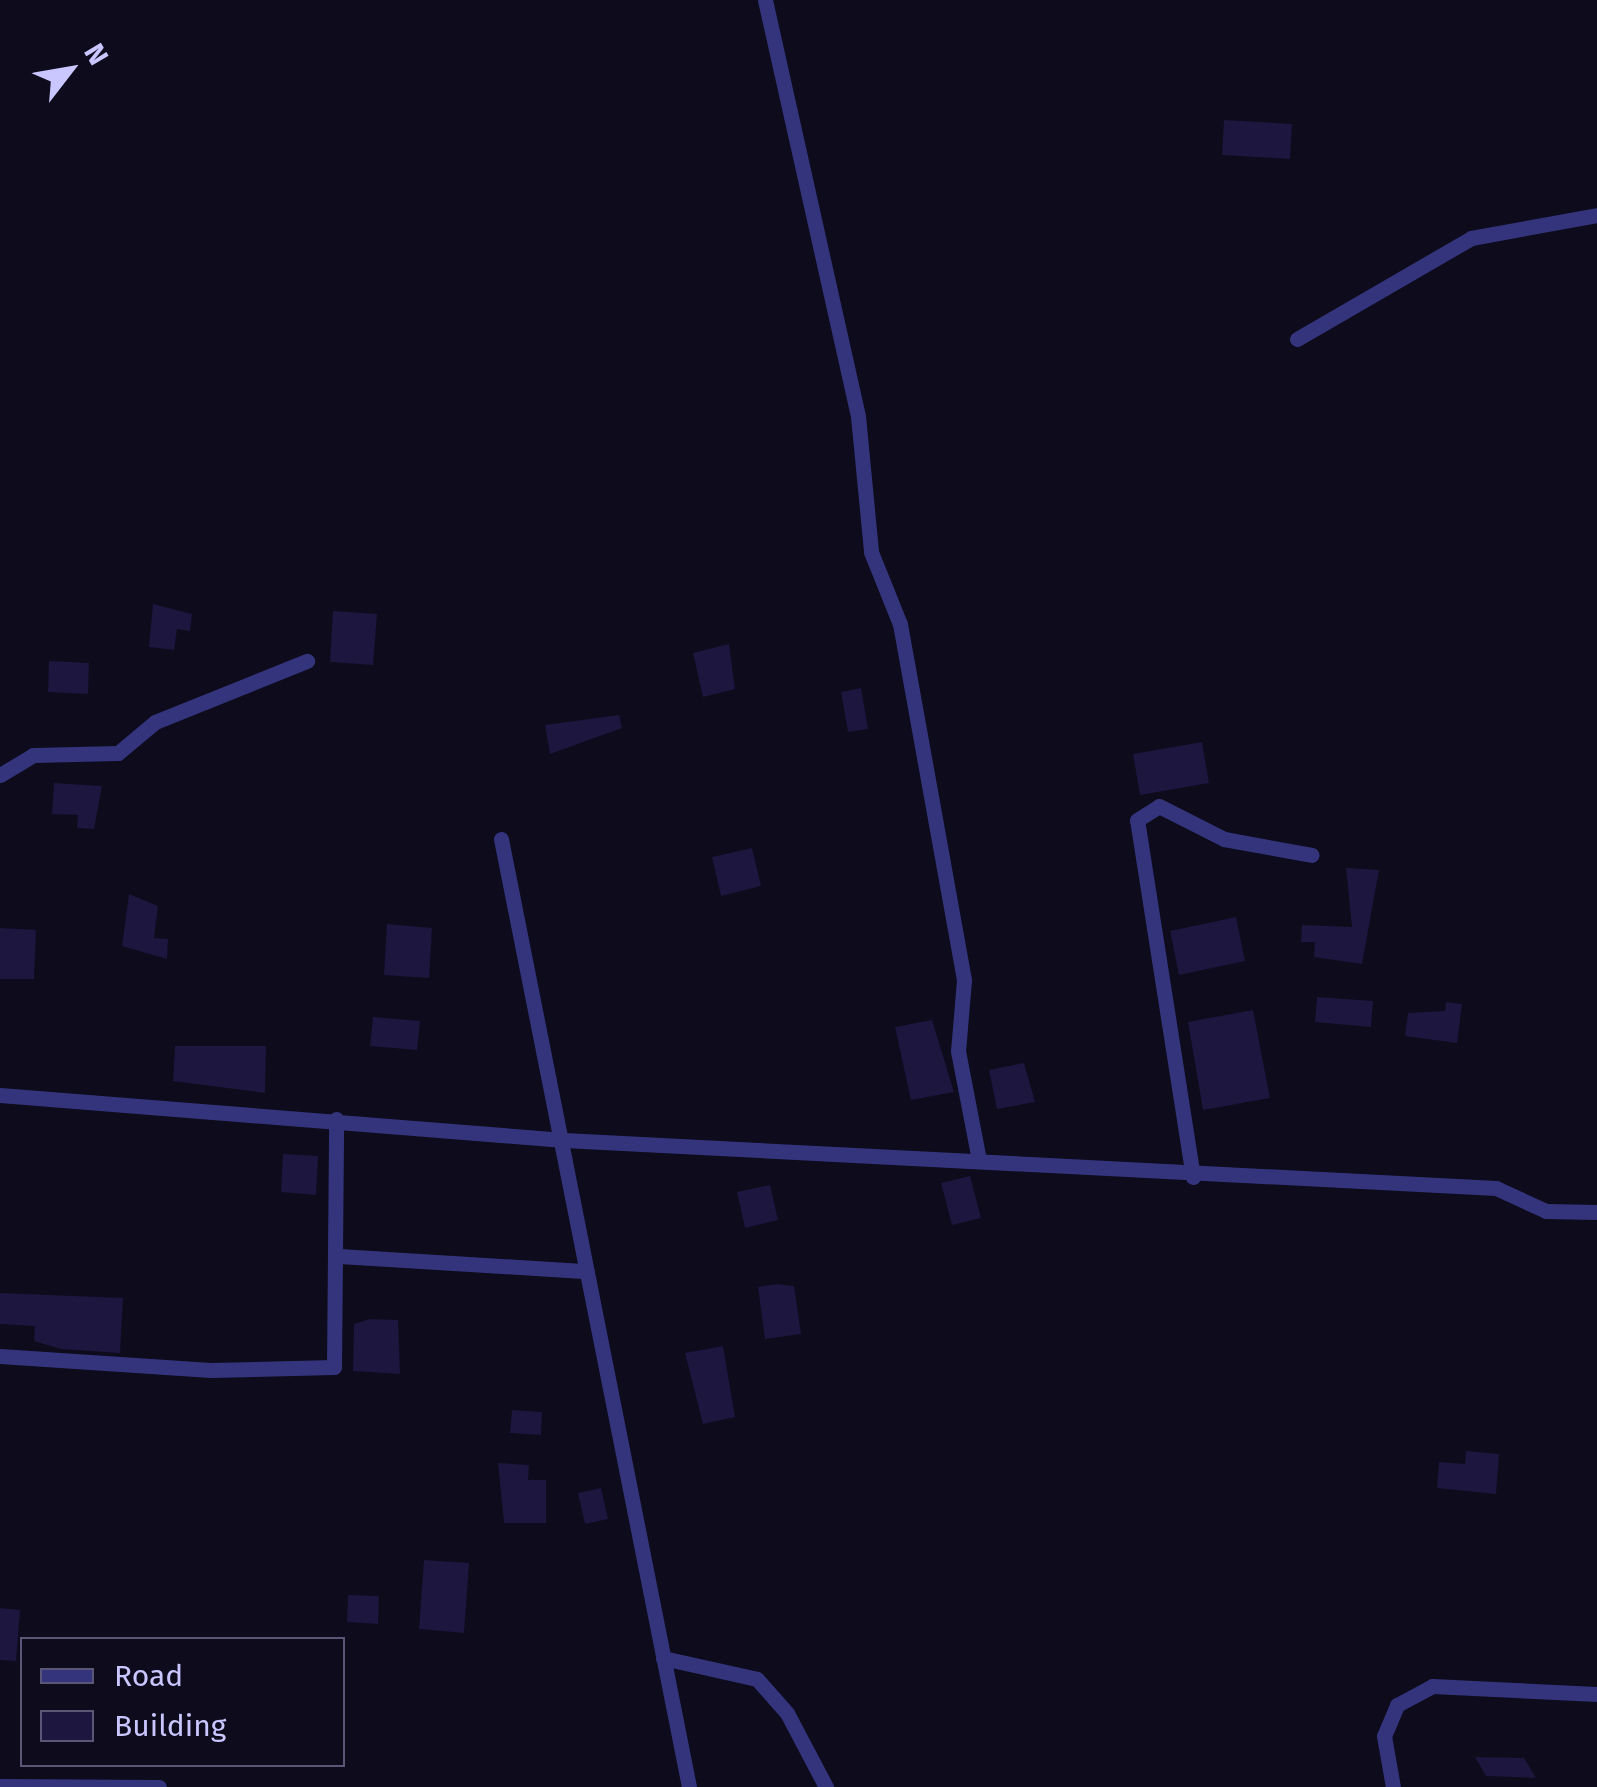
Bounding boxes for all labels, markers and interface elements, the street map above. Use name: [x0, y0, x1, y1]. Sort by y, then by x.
north arrow: [20, 20, 120, 120]
text: N: [77, 38, 115, 71]
legend: [20, 1637, 345, 1767]
text: Road: [114, 1658, 183, 1694]
text: Building: [114, 1708, 226, 1744]

